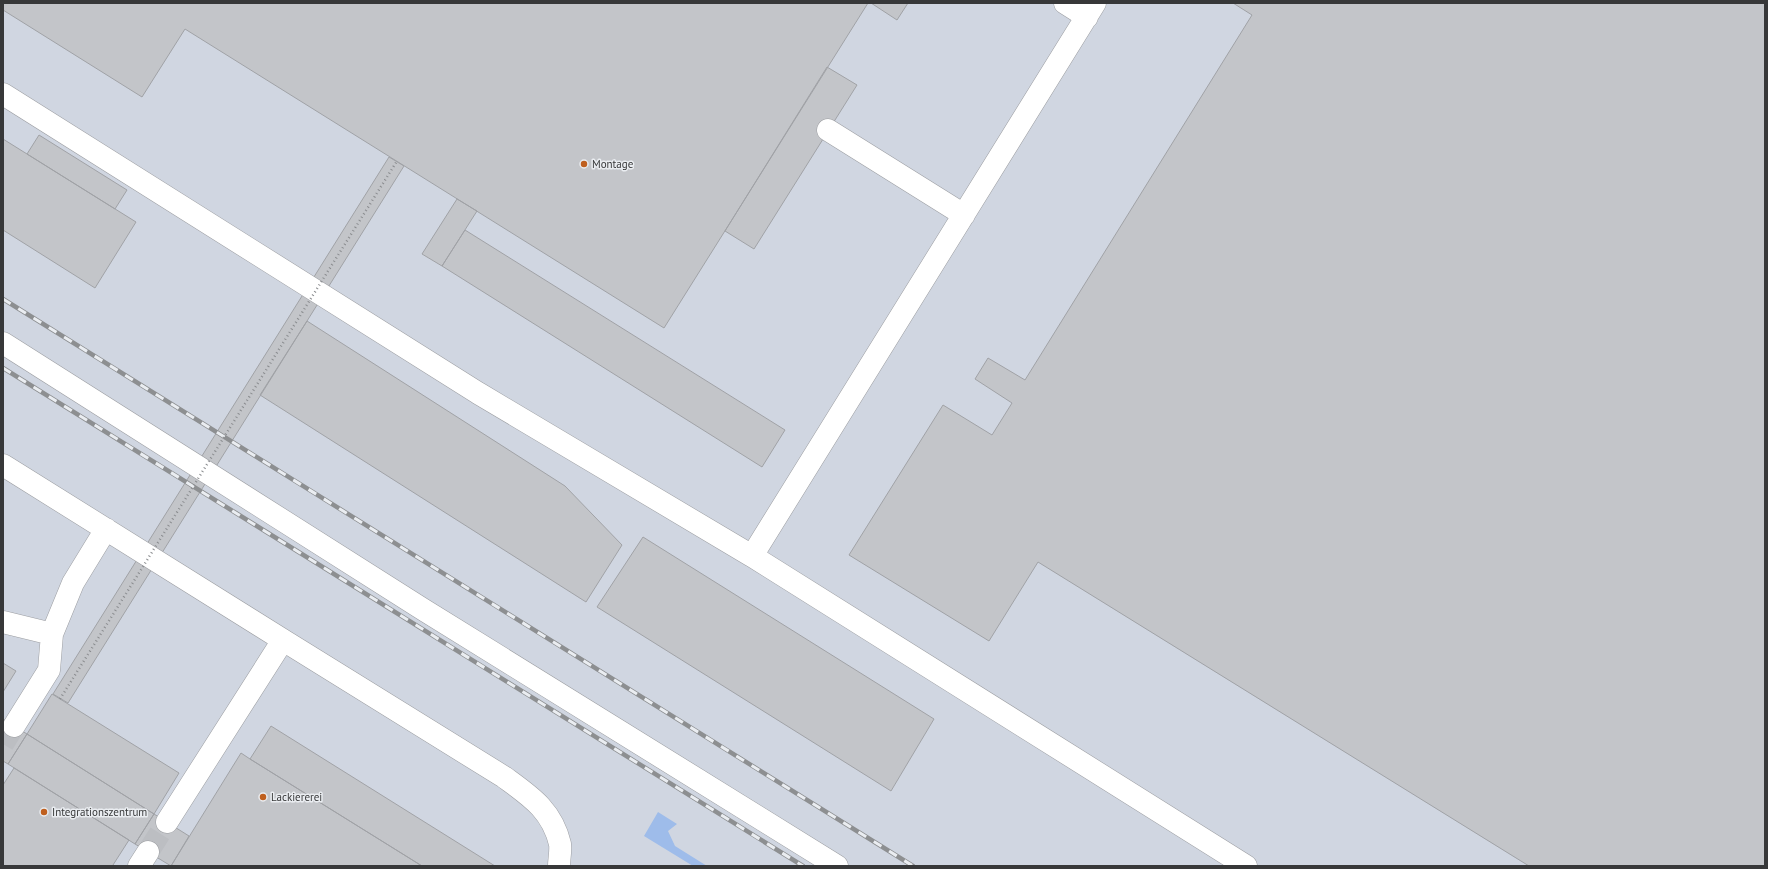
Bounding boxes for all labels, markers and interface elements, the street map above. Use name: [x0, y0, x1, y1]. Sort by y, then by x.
place label: Montage: [592, 157, 634, 171]
marker: Montage: [579, 159, 589, 169]
place label: Lackiererei: [271, 790, 322, 804]
marker: Lackiererei: [258, 792, 268, 802]
place label: Integrationszentrum: [52, 805, 147, 819]
marker: Integrationszentrum: [39, 807, 49, 817]

